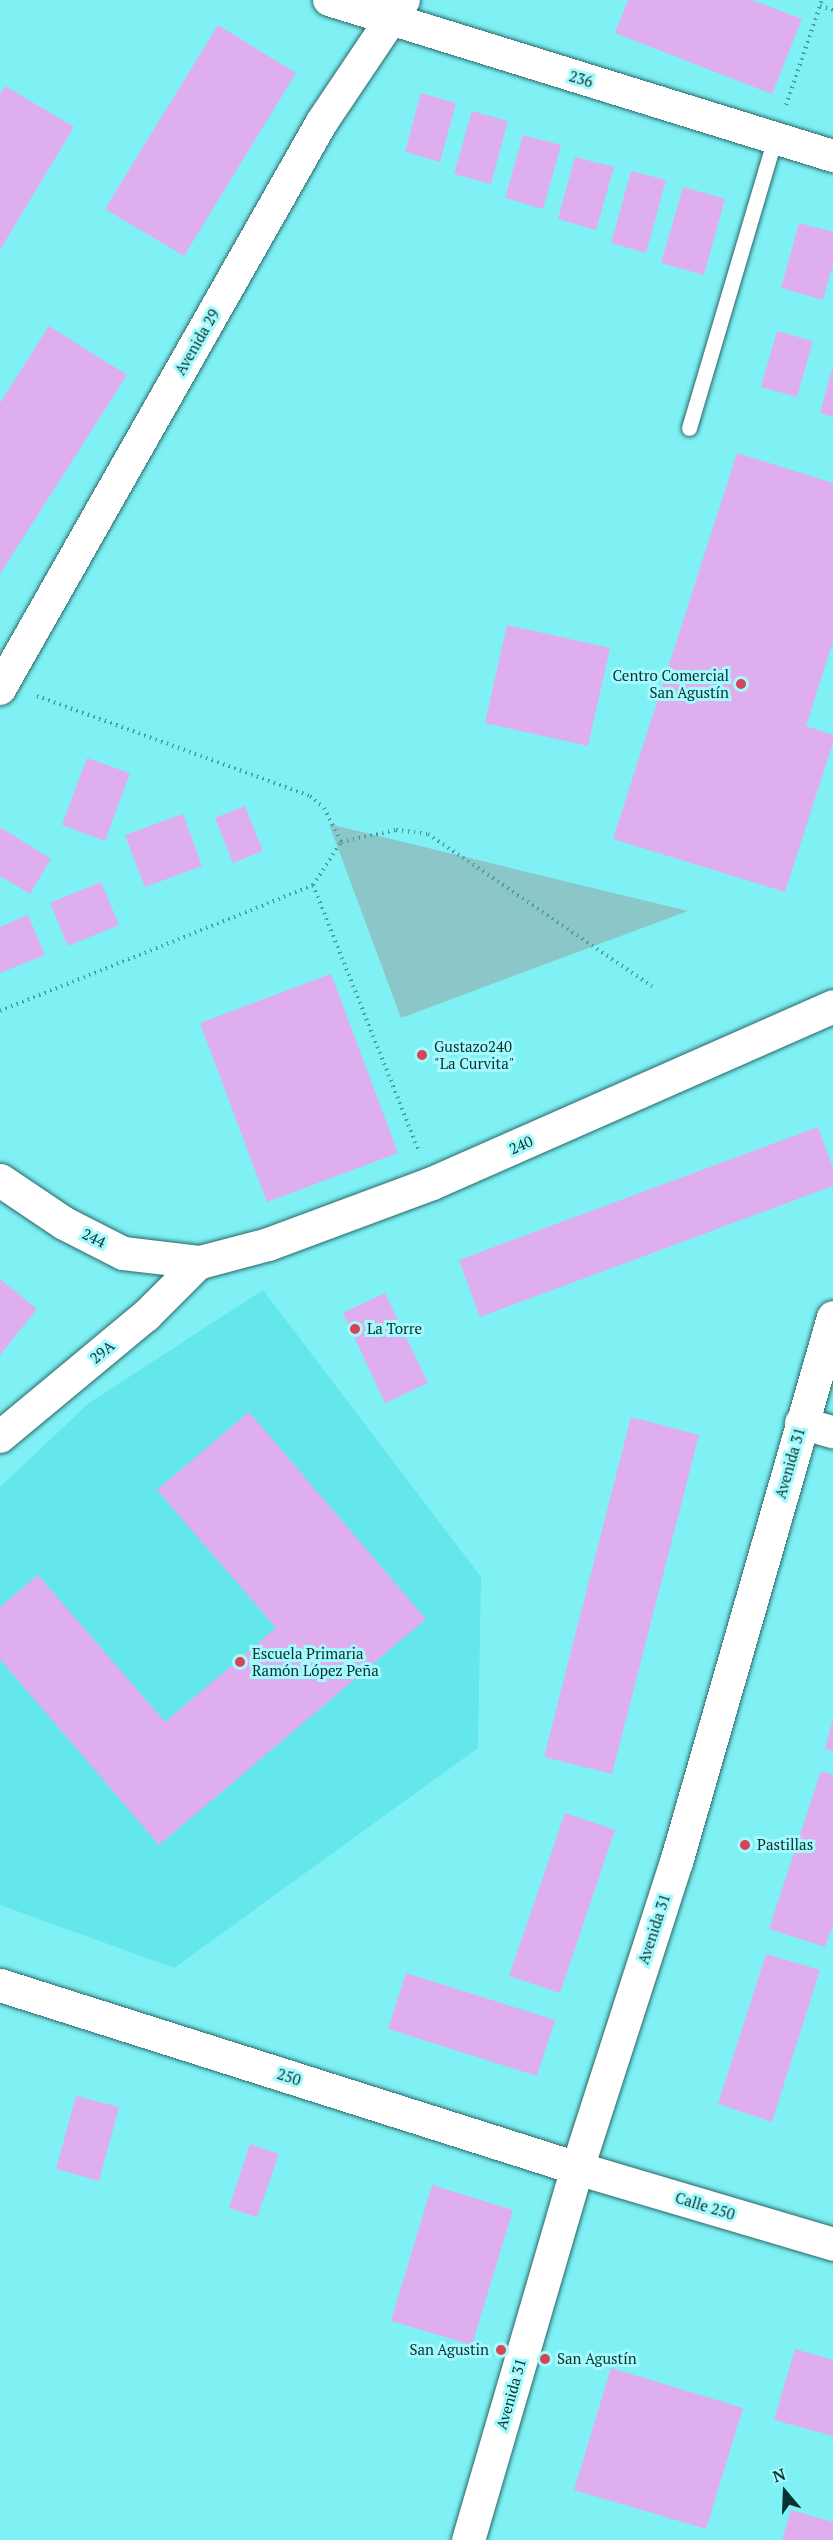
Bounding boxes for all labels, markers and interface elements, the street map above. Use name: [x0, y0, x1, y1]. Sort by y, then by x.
street label: 236: [567, 67, 595, 91]
street label: Avenida 29: [171, 306, 223, 378]
place label: Centro Comercial San Agustín: [613, 666, 729, 701]
marker: Centro Comercial San Agustín: [734, 677, 748, 691]
place label: Gustazo240 "La Curvita": [434, 1037, 514, 1072]
marker: Gustazo240 "La Curvita": [415, 1048, 429, 1062]
street label: 240: [506, 1132, 536, 1158]
street label: 244: [79, 1225, 109, 1251]
place label: La Torre: [367, 1320, 422, 1338]
marker: La Torre: [348, 1322, 362, 1336]
street label: 29A: [86, 1337, 118, 1367]
street label: Avenida 31: [771, 1425, 809, 1501]
place label: Escuela Primaria Ramón López Peña: [252, 1644, 379, 1679]
marker: Escuela Primaria Ramón López Peña: [233, 1655, 247, 1669]
place label: Pastillas: [757, 1836, 813, 1854]
marker: Pastillas: [738, 1838, 752, 1852]
street label: Avenida 31: [634, 1892, 674, 1966]
street label: 250: [275, 2065, 303, 2089]
street label: Calle 250: [673, 2188, 737, 2224]
place label: San Agustin: [409, 2341, 489, 2359]
marker: San Agustin: [494, 2343, 508, 2357]
place label: San Agustín: [557, 2350, 637, 2368]
marker: San Agustín: [538, 2352, 552, 2366]
street label: Avenida 31: [492, 2356, 530, 2432]
north arrow: [755, 2462, 815, 2522]
text: N: [770, 2463, 788, 2487]

